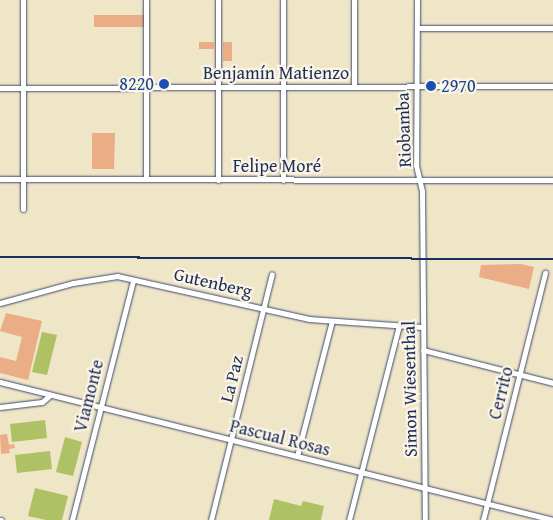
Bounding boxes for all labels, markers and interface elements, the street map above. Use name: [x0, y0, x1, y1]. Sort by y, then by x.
street label: Benjamín Matienzo: [203, 62, 349, 84]
place label: 8220: [119, 73, 154, 95]
place label: 2970: [441, 75, 476, 97]
marker: 8220: [158, 78, 170, 90]
marker: 2970: [425, 80, 437, 92]
street label: Riobamba: [392, 92, 416, 168]
street label: Felipe Moré: [233, 155, 321, 177]
street label: Gutenberg: [172, 264, 254, 302]
street label: Simon Wiesenthal: [398, 321, 422, 457]
street label: La Paz: [216, 353, 248, 405]
street label: Viamonte: [70, 357, 108, 435]
street label: Cerrito: [484, 364, 518, 422]
street label: Pascual Rosas: [227, 415, 333, 461]

